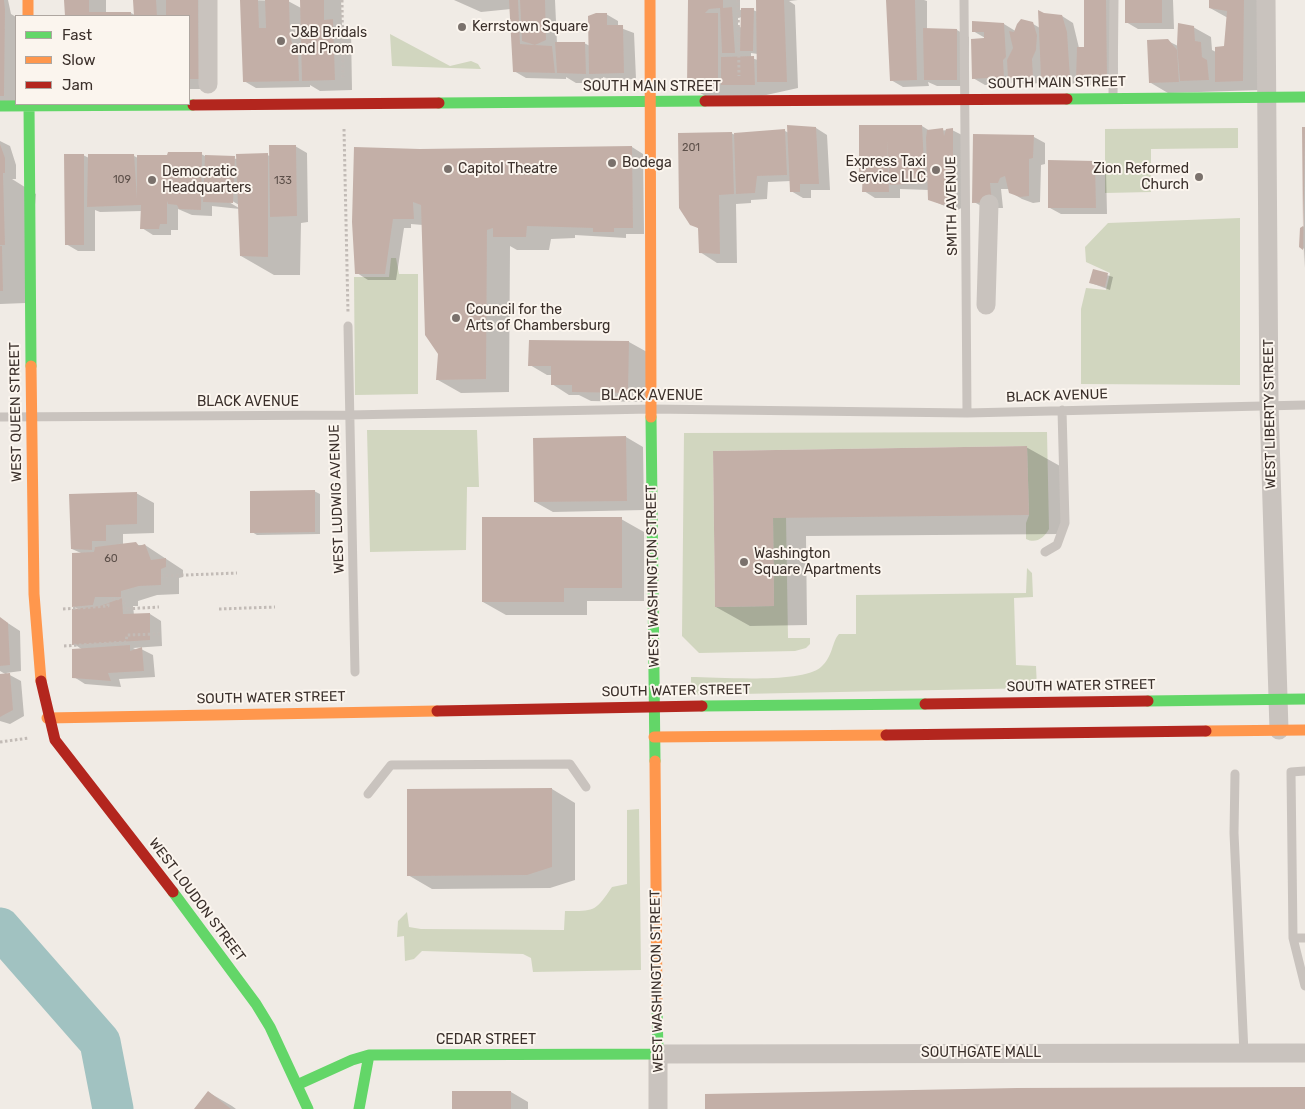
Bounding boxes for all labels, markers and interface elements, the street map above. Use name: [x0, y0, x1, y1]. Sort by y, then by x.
legend: [15, 15, 190, 105]
place label: Kerrstown Square: [472, 19, 588, 35]
marker: Kerrstown Square: [456, 21, 468, 33]
place label: J&B Bridals and Prom: [291, 25, 367, 58]
text: Fast: [62, 26, 92, 44]
marker: J&B Bridals and Prom: [275, 35, 287, 47]
text: Slow: [62, 51, 95, 69]
street label: SOUTH MAIN STREET: [988, 73, 1126, 93]
text: Jam: [62, 76, 93, 94]
street label: SOUTH MAIN STREET: [583, 79, 721, 95]
house number: 201: [682, 141, 700, 155]
place label: Express Taxi Service LLC: [845, 154, 926, 186]
place label: Bodega: [622, 155, 672, 171]
street label: SMITH AVENUE: [943, 156, 961, 256]
marker: Bodega: [606, 157, 618, 169]
place label: Capitol Theatre: [458, 161, 557, 177]
place label: Zion Reformed Church: [1093, 161, 1189, 193]
marker: Capitol Theatre: [442, 163, 454, 175]
place label: Democratic Headquarters: [162, 164, 251, 196]
marker: Express Taxi Service LLC: [930, 164, 942, 176]
marker: Zion Reformed Church: [1193, 171, 1205, 183]
house number: 109: [113, 173, 131, 187]
marker: Democratic Headquarters: [146, 174, 158, 186]
house number: 133: [274, 174, 292, 188]
place label: Council for the Arts of Chambersburg: [466, 302, 610, 334]
marker: Council for the Arts of Chambersburg: [450, 312, 462, 324]
street label: WEST LIBERTY STREET: [1260, 339, 1280, 489]
street label: WEST QUEEN STREET: [6, 342, 26, 482]
street label: BLACK AVENUE: [1006, 386, 1108, 406]
street label: BLACK AVENUE: [601, 388, 703, 404]
street label: BLACK AVENUE: [197, 394, 299, 410]
street label: WEST LUDWIG AVENUE: [326, 424, 348, 574]
street label: WEST WASHINGTON STREET: [643, 484, 663, 668]
place label: Washington Square Apartments: [754, 546, 881, 578]
house number: 60: [104, 552, 118, 566]
marker: Washington Square Apartments: [738, 556, 750, 568]
street label: SOUTH WATER STREET: [1006, 676, 1156, 696]
street label: SOUTH WATER STREET: [601, 681, 751, 701]
street label: SOUTH WATER STREET: [196, 688, 346, 708]
street label: WEST LOUDON STREET: [145, 835, 249, 965]
street label: WEST WASHINGTON STREET: [647, 889, 667, 1073]
street label: CEDAR STREET: [436, 1032, 536, 1048]
street label: SOUTHGATE MALL: [921, 1045, 1041, 1061]

